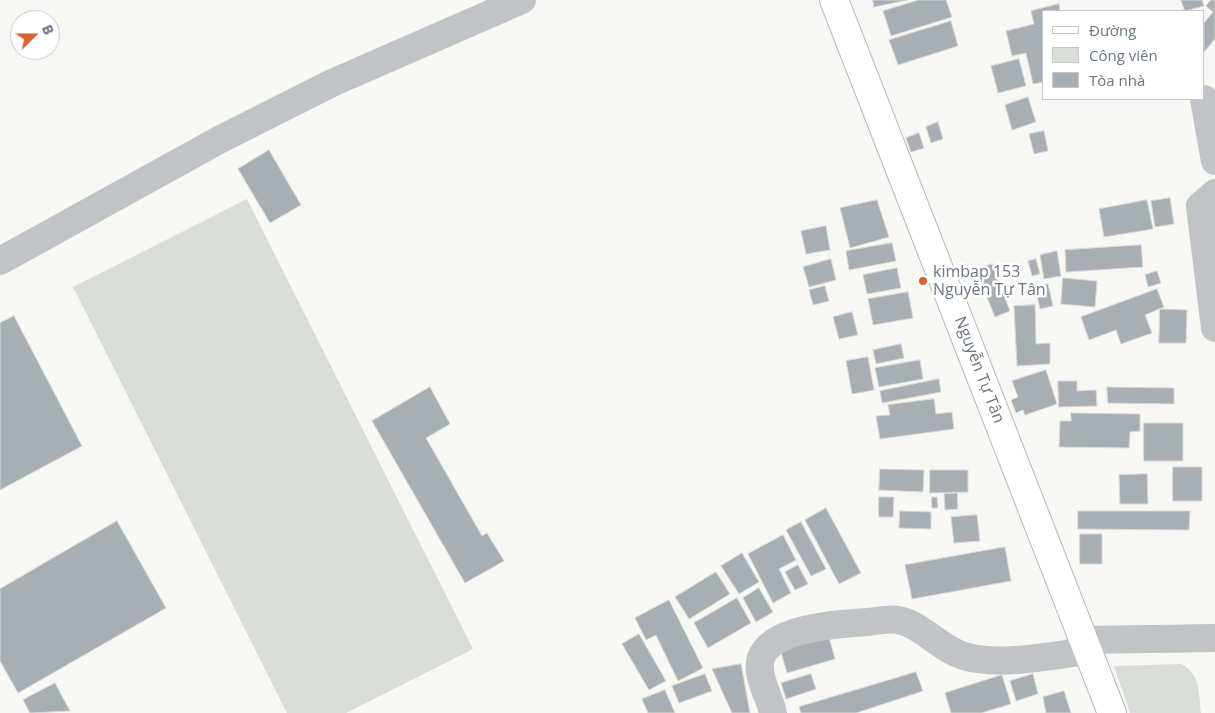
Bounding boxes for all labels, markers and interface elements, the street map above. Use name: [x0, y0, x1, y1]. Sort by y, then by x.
north arrow: [10, 10, 60, 60]
legend: [1042, 10, 1205, 100]
text: Đường: [1089, 20, 1136, 40]
text: B: [38, 22, 59, 37]
text: Công viên: [1089, 45, 1158, 65]
text: Tòa nhà: [1089, 70, 1145, 90]
place label: kimbap 153 Nguyễn Tự Tân: [933, 262, 1046, 300]
marker: kimbap 153 Nguyễn Tự Tân: [917, 275, 929, 287]
street label: Nguyễn Tự Tân: [950, 314, 1008, 426]

